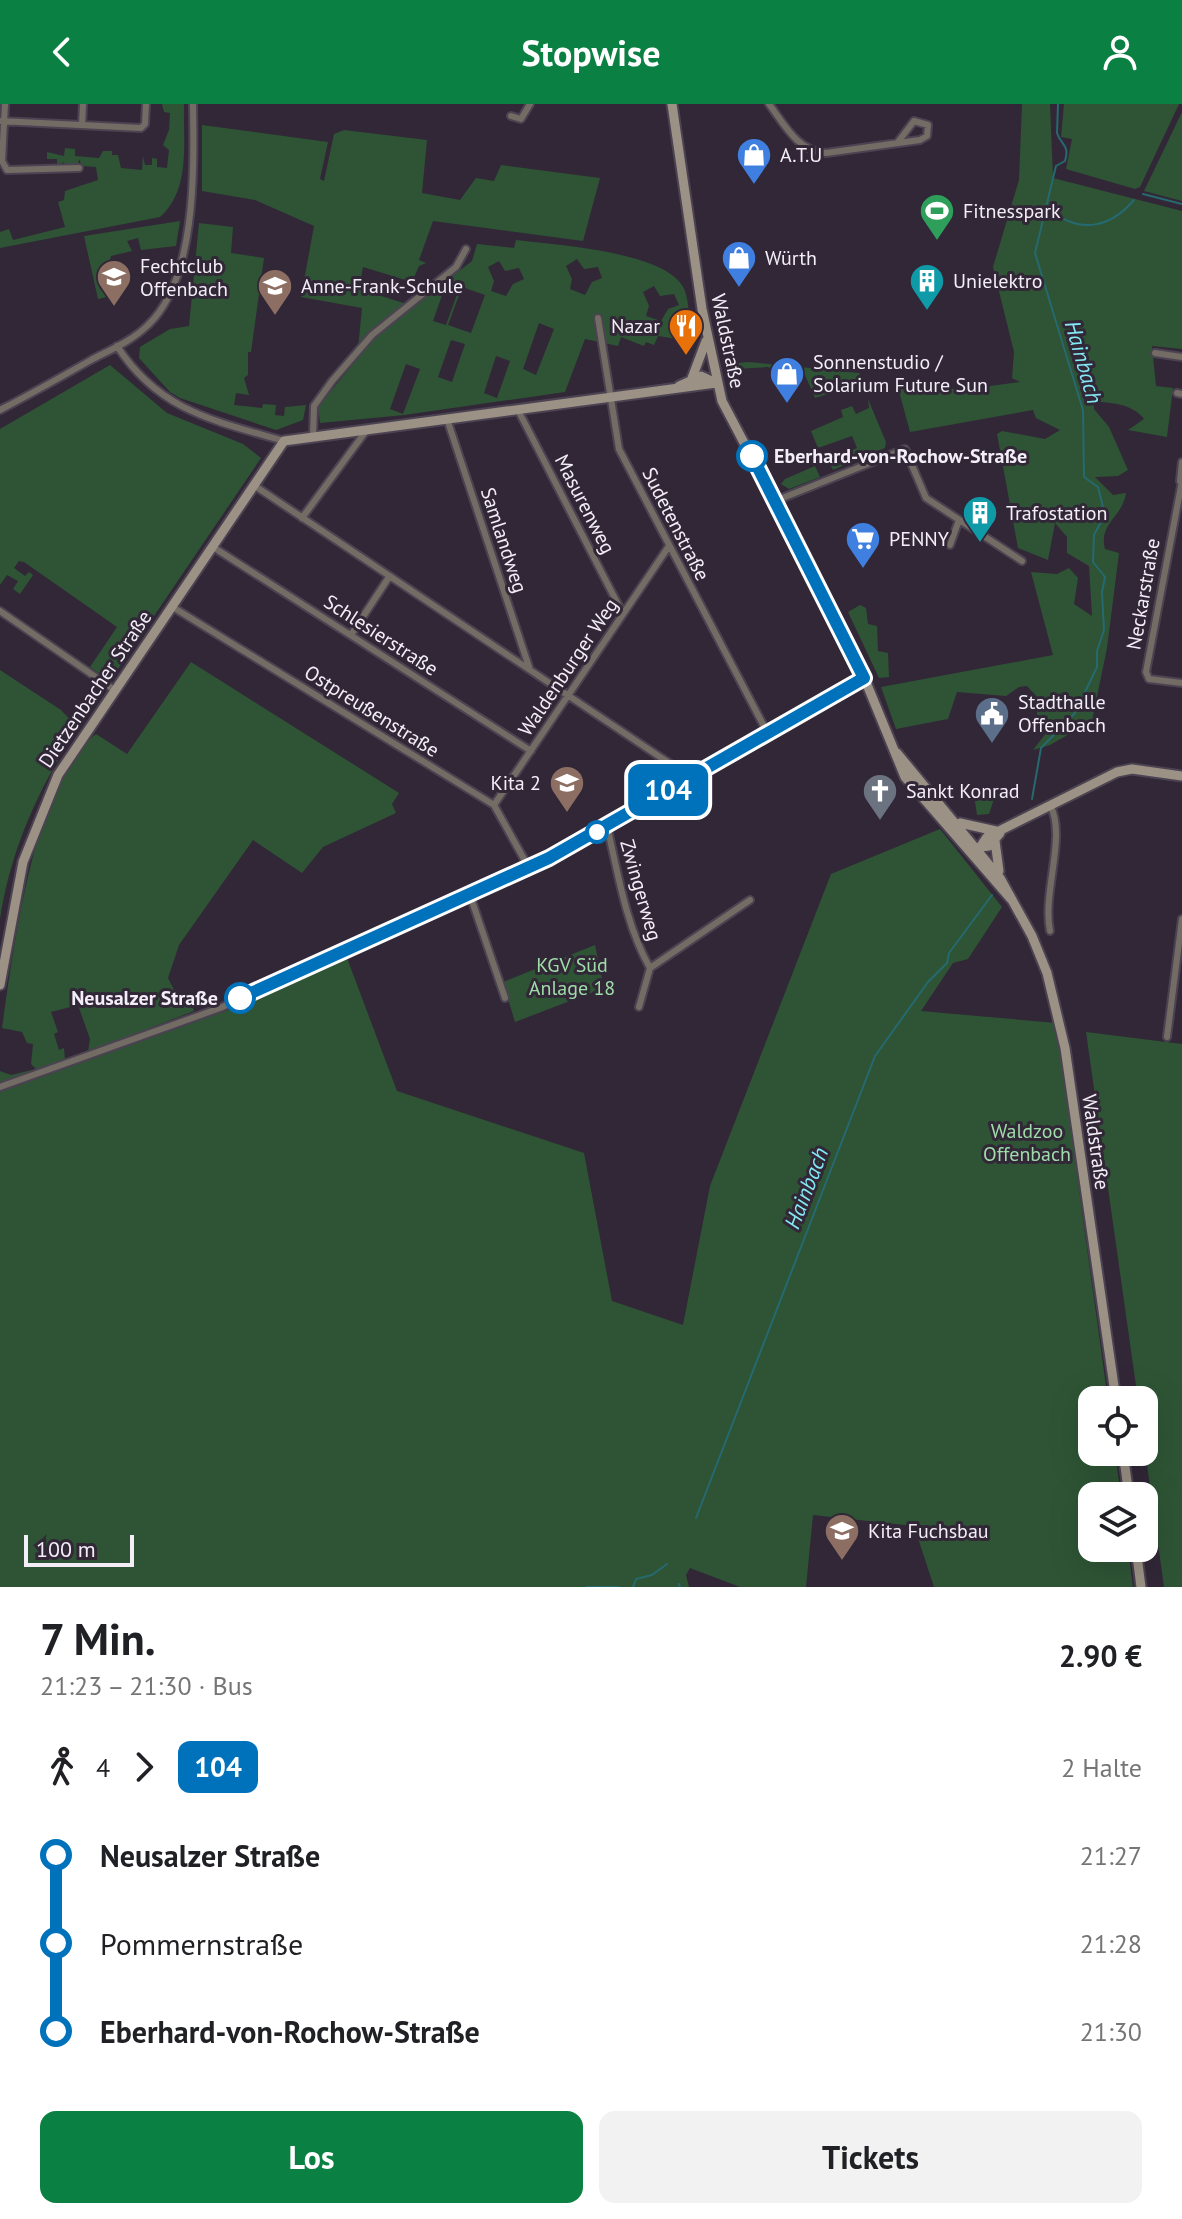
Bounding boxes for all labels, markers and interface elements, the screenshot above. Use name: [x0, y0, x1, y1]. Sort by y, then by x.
text: Stopwise: [521, 29, 661, 76]
icon: back: [40, 30, 84, 74]
icon: person: [1098, 30, 1142, 74]
shop icon: A.T.U: [735, 136, 773, 186]
place label: A.T.U: [780, 142, 822, 168]
sports icon: Fitnesspark: [918, 192, 956, 242]
place label: Fitnesspark: [963, 198, 1061, 224]
shop icon: Würth: [720, 239, 758, 289]
place label: Würth: [765, 245, 817, 271]
place label: Fechtclub Offenbach: [140, 253, 228, 302]
school or university icon: Fechtclub Offenbach: [95, 258, 133, 308]
building icon: Unielektro: [908, 262, 946, 312]
school or university icon: Anne-Frank-Schule: [256, 267, 294, 317]
place label: Unielektro: [953, 268, 1042, 294]
place label: Anne-Frank-Schule: [301, 273, 463, 299]
street label: Waldstraße: [705, 291, 751, 391]
restaurant icon: Nazar: [667, 307, 705, 357]
place label: Nazar: [611, 313, 660, 339]
water label: Hainbach: [1059, 317, 1109, 407]
place label: Sonnenstudio / Solarium Future Sun: [813, 349, 988, 398]
shop icon: Sonnenstudio / Solarium Future Sun: [768, 355, 806, 405]
marker: Eberhard-von-Rochow-Straße: [737, 441, 767, 471]
place label: Eberhard-von-Rochow-Straße: [774, 443, 1027, 469]
street label: Masurenweg: [549, 450, 621, 558]
street label: Sudetenstraße: [636, 463, 716, 585]
street label: Samlandweg: [475, 484, 533, 596]
building icon: Trafostation: [961, 494, 999, 544]
place label: Trafostation: [1006, 500, 1108, 526]
supermarket icon: PENNY: [844, 520, 882, 570]
place label: PENNY: [889, 526, 950, 552]
street label: Neckarstraße: [1120, 536, 1166, 652]
street label: Schlesierstraße: [319, 588, 443, 682]
street label: Waldenburger Weg: [512, 593, 624, 741]
street label: Dietzenbacher Straße: [33, 605, 157, 773]
street label: Ostpreußenstraße: [300, 659, 444, 763]
place label: Stadthalle Offenbach: [1018, 689, 1106, 738]
public building icon: Stadthalle Offenbach: [973, 695, 1011, 745]
school or university icon: Kita 2: [548, 764, 586, 814]
line badge: 104: [622, 764, 714, 816]
place label: Kita 2: [491, 770, 541, 796]
text: 104: [644, 771, 692, 808]
church icon: Sankt Konrad: [861, 772, 899, 822]
place label: Sankt Konrad: [906, 778, 1020, 804]
unlabelled marker: [586, 821, 608, 843]
street label: Zwingerweg: [614, 836, 668, 944]
park label: KGV Süd Anlage 18: [529, 952, 615, 1001]
marker: Neusalzer Straße: [225, 983, 255, 1013]
place label: Neusalzer Straße: [71, 985, 218, 1011]
street label: Waldstraße: [1076, 1093, 1116, 1191]
park label: Waldzoo Offenbach: [983, 1118, 1071, 1167]
water label: Hainbach: [778, 1143, 834, 1233]
map controls: [1078, 1386, 1158, 1562]
button: locate: [1078, 1386, 1158, 1466]
button: layers: [1078, 1482, 1158, 1562]
school or university icon: Kita Fuchsbau: [823, 1512, 861, 1562]
place label: Kita Fuchsbau: [868, 1518, 989, 1544]
scale bar: [24, 1531, 134, 1567]
text: 100 m: [36, 1535, 96, 1563]
text: 7 Min.: [40, 1610, 156, 1667]
text: 2.90 €: [1059, 1636, 1142, 1675]
text: 21:23 – 21:30 · Bus: [40, 1669, 253, 1702]
icon: walk: [40, 1745, 84, 1789]
icon: forward: [122, 1745, 166, 1789]
text: 104: [194, 1748, 242, 1785]
text: 4: [96, 1751, 110, 1784]
text: 2 Halte: [1061, 1751, 1142, 1784]
text: Neusalzer Straße: [100, 1836, 320, 1875]
text: 21:27: [1080, 1839, 1142, 1872]
text: Pommernstraße: [100, 1924, 303, 1963]
text: 21:28: [1080, 1927, 1142, 1960]
text: Eberhard-von-Rochow-Straße: [100, 2012, 480, 2051]
text: 21:30: [1080, 2015, 1142, 2048]
button: Los: [40, 2111, 583, 2203]
button: Tickets: [599, 2111, 1142, 2203]

